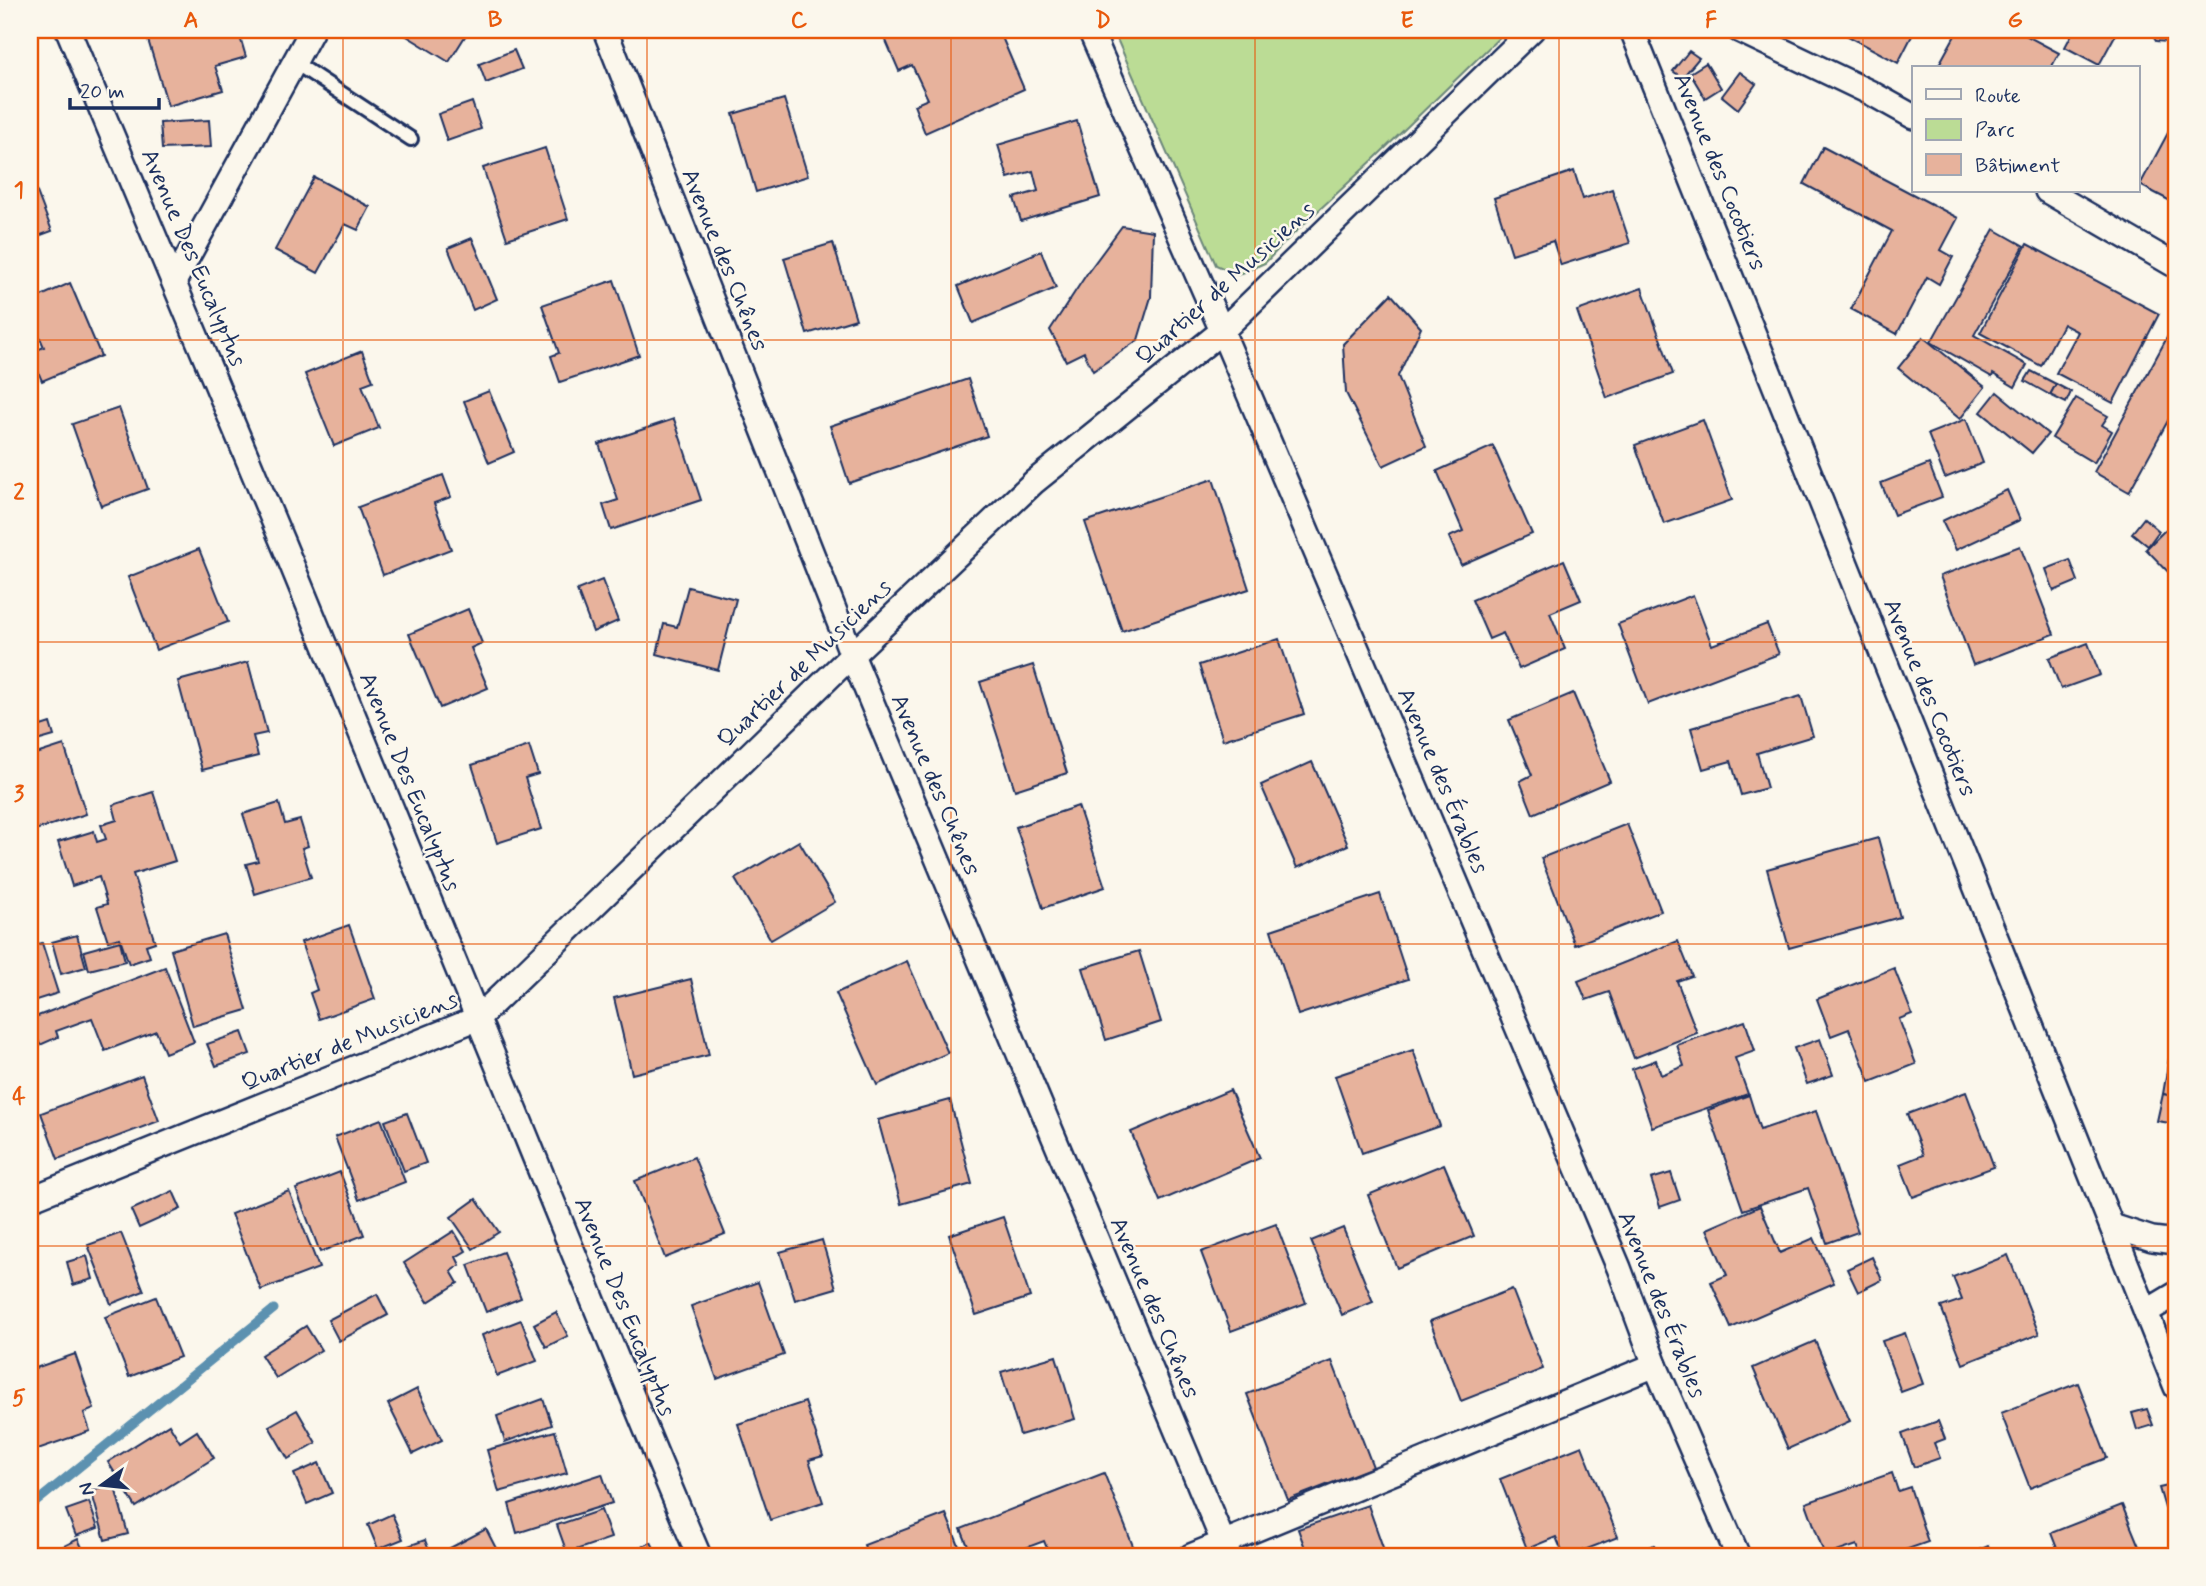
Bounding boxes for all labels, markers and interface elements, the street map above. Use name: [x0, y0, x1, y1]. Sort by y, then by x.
text: A: [183, 6, 199, 36]
text: B: [488, 6, 503, 36]
text: C: [791, 6, 808, 36]
text: D: [1095, 6, 1111, 36]
text: E: [1400, 6, 1414, 36]
text: F: [1705, 6, 1717, 36]
text: G: [2007, 6, 2023, 36]
scale bar: [70, 66, 159, 110]
legend: [1912, 66, 2140, 192]
street label: Avenue des Cocotiers: [1665, 69, 1773, 276]
text: 20 m: [80, 78, 125, 106]
text: Route: [1975, 82, 2021, 110]
text: Parc: [1975, 116, 2015, 144]
street label: Avenue Des Eucalyptus: [133, 144, 253, 372]
text: Bâtiment: [1975, 152, 2060, 180]
street label: Avenue des Chênes: [673, 164, 775, 356]
text: 1: [14, 176, 24, 206]
street label: Quartier de Musiciens: [1130, 195, 1322, 373]
text: 2: [13, 478, 25, 508]
street label: Quartier de Musiciens: [711, 572, 899, 755]
street label: Avenue des Cocotiers: [1875, 595, 1983, 802]
street label: Avenue Des Eucalyptus: [351, 668, 467, 897]
street label: Avenue des Érables: [1389, 683, 1497, 879]
street label: Avenue des Chênes: [883, 690, 987, 881]
text: 3: [14, 780, 25, 810]
street label: Quartier de Musiciens: [237, 984, 463, 1100]
text: 4: [12, 1082, 26, 1112]
street label: Avenue Des Eucalyptus: [566, 1193, 682, 1422]
street label: Avenue des Érables: [1609, 1206, 1715, 1403]
street label: Avenue des Chênes: [1102, 1213, 1206, 1404]
text: 5: [12, 1384, 26, 1414]
north arrow: [66, 1450, 136, 1520]
text: N: [73, 1480, 101, 1498]

